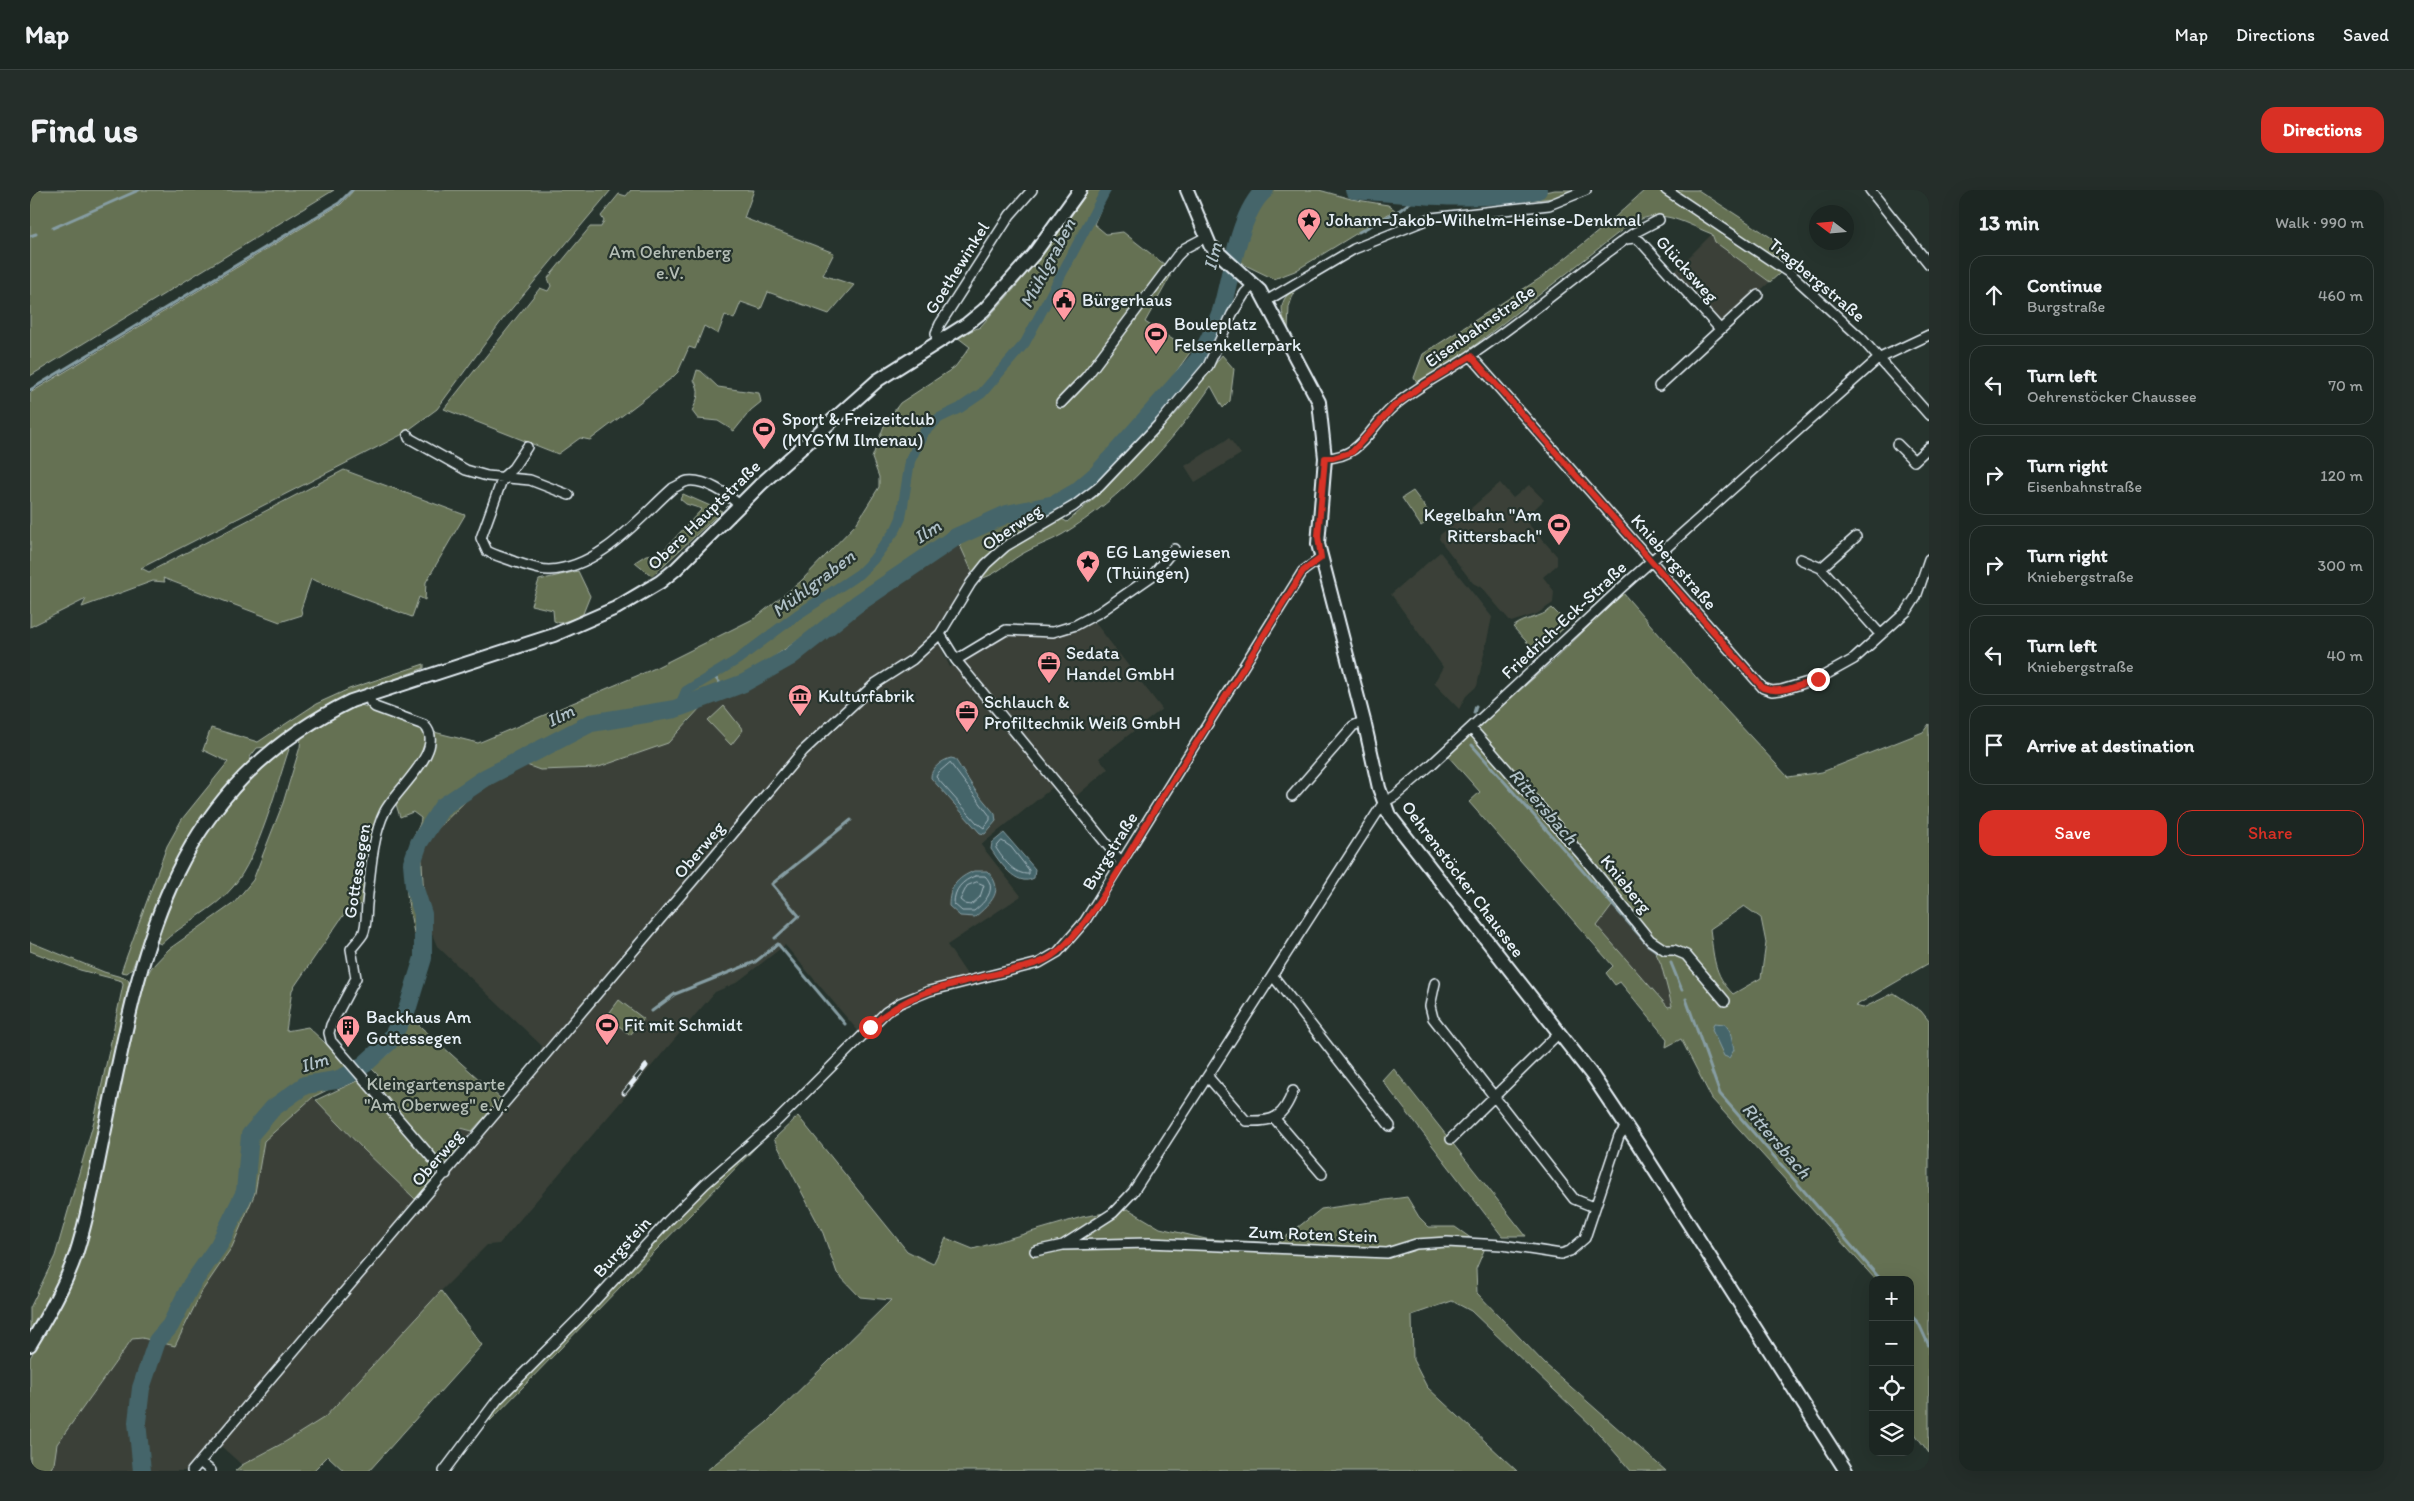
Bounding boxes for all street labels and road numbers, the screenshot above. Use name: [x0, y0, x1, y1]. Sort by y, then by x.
street label: Goethewinkel: [920, 218, 994, 318]
street label: Glücksweg: [1651, 231, 1723, 308]
street label: Tragbergstraße: [1764, 233, 1870, 327]
street label: Eisenbahnstraße: [1421, 280, 1539, 372]
street label: Obere Hauptstraße: [643, 455, 765, 575]
street label: Oberweg: [978, 498, 1047, 555]
street label: Kniebergstraße: [1626, 510, 1722, 614]
street label: Friedrich-Eck-Straße: [1497, 556, 1631, 684]
street label: Oehrenstöcker Chaussee: [1397, 796, 1529, 962]
street label: Burgstraße: [1077, 808, 1143, 894]
street label: Oberweg: [669, 816, 730, 883]
street label: Gottessegen: [339, 822, 375, 920]
street label: Knieberg: [1596, 850, 1657, 918]
street label: Oberweg: [406, 1125, 468, 1191]
street label: Burgstein: [588, 1212, 656, 1282]
street label: Zum Roten Stein: [1248, 1221, 1378, 1247]

